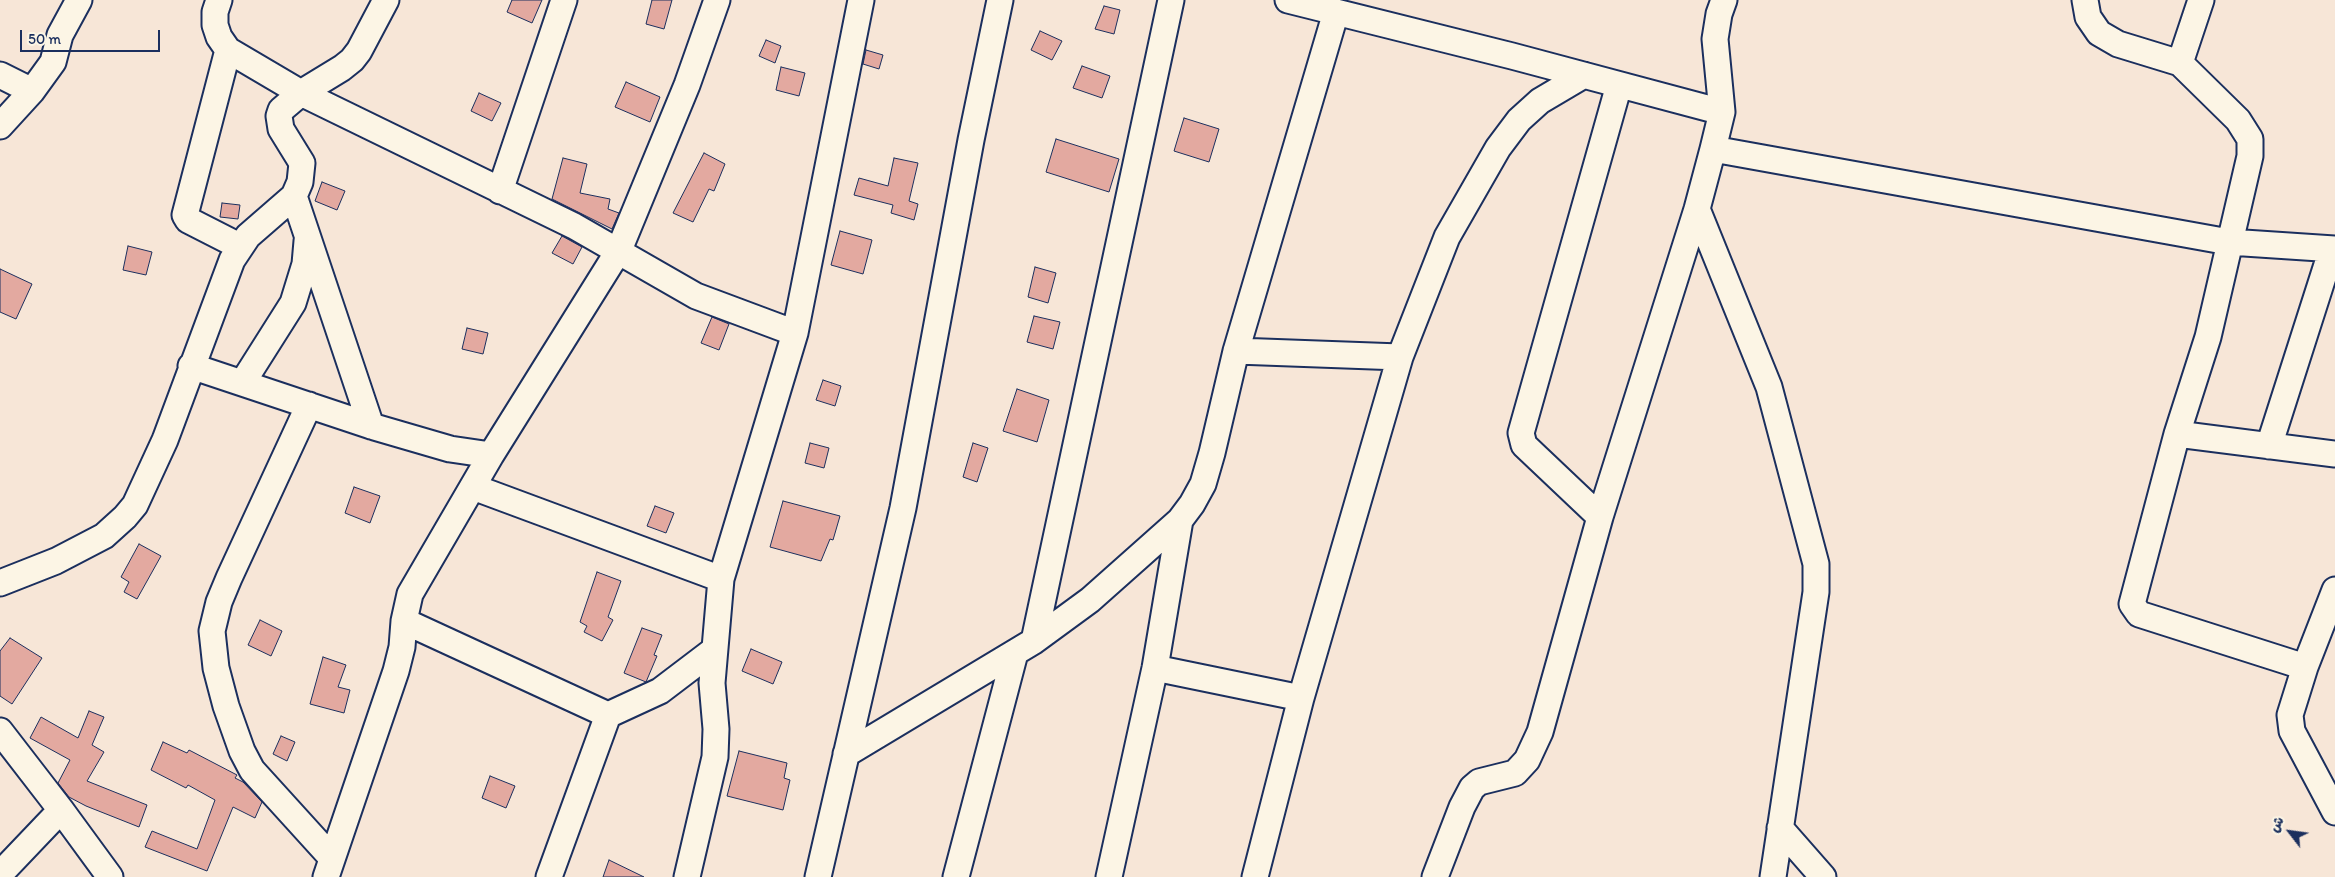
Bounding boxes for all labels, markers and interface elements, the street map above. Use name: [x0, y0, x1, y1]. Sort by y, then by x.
scale bar: [22, 20, 162, 52]
text: 50 m: [28, 30, 61, 48]
north arrow: [2265, 807, 2315, 857]
text: ش: [2265, 813, 2288, 835]

